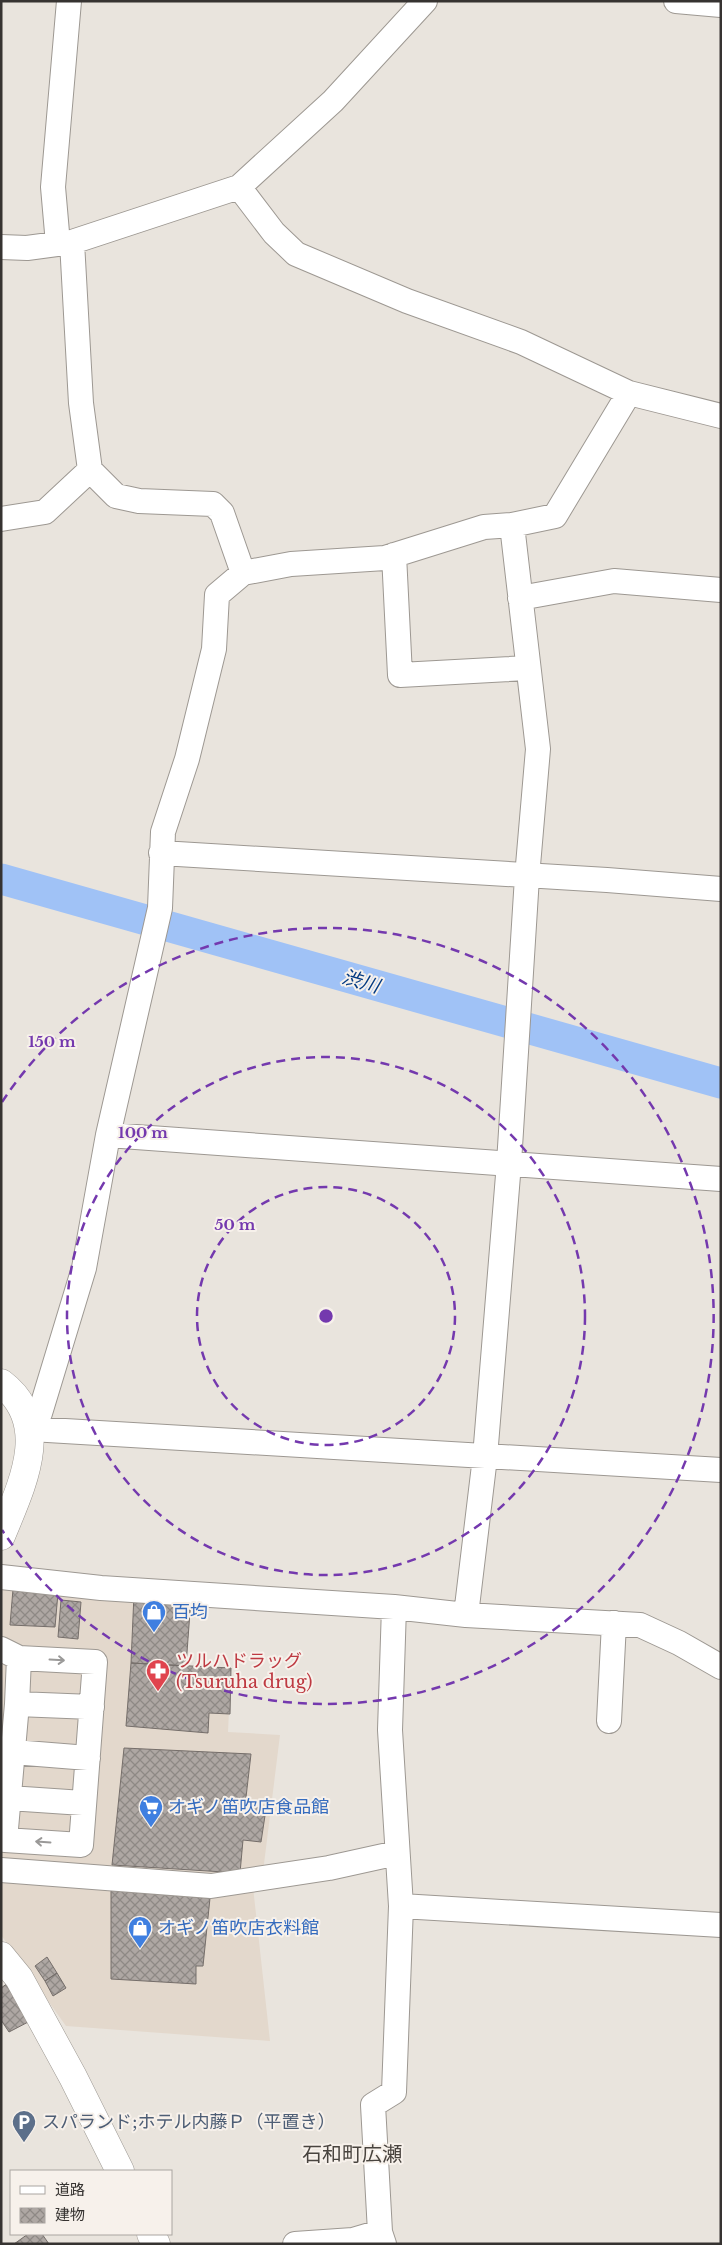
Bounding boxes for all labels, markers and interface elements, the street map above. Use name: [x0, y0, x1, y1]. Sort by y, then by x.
water label: 渋川: [339, 965, 384, 998]
text: 150 m: [28, 1032, 76, 1051]
text: 100 m: [118, 1123, 168, 1142]
text: 50 m: [215, 1215, 256, 1234]
centre of rings: [317, 1307, 335, 1325]
shop icon: 百均: [141, 1599, 167, 1633]
place label: 百均: [172, 1601, 208, 1623]
place label: ツルハドラッグ (Tsuruha drug): [176, 1650, 312, 1693]
one-way arrow: [49, 1655, 65, 1664]
pharmacy icon: ツルハドラッグ (Tsuruha drug): [145, 1658, 171, 1692]
supermarket icon: オギノ笛吹店食品館: [138, 1794, 164, 1828]
place label: オギノ笛吹店食品館: [168, 1796, 329, 1818]
one-way arrow: [35, 1838, 51, 1847]
shop icon: オギノ笛吹店衣料館: [127, 1915, 153, 1949]
place label: オギノ笛吹店衣料館: [158, 1917, 319, 1939]
parking icon: スパランド;ホテル内藤Ｐ（平置き）: [11, 2109, 37, 2143]
place label: スパランド;ホテル内藤Ｐ（平置き）: [42, 2111, 336, 2133]
district label: 石和町広瀬: [302, 2142, 402, 2166]
legend: [10, 2170, 172, 2235]
text: 道路: [55, 2180, 85, 2199]
text: 建物: [55, 2205, 85, 2224]

